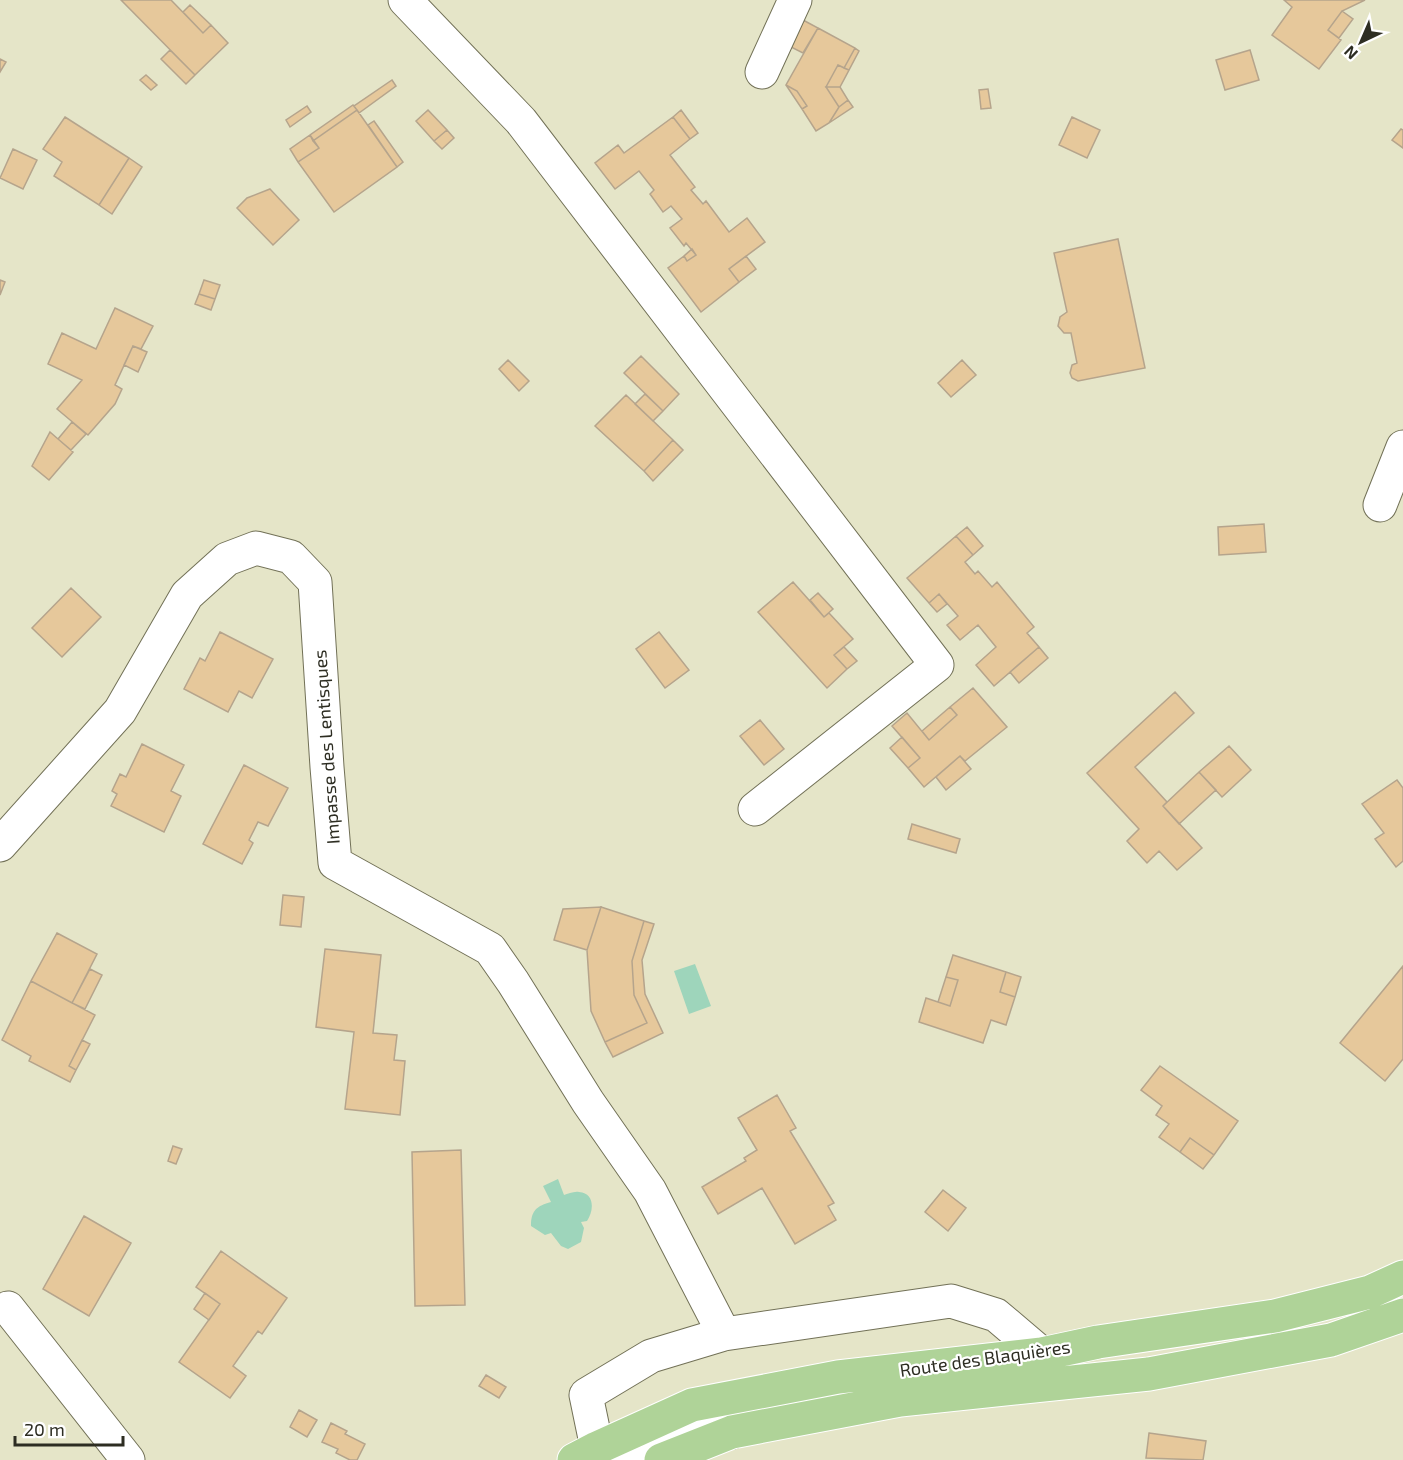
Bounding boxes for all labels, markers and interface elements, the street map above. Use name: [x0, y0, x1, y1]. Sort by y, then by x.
north arrow: [1331, 12, 1391, 72]
text: N: [1339, 42, 1361, 64]
street label: Impasse des Lentisques: [308, 649, 344, 845]
street label: Route des Blaquières: [898, 1335, 1072, 1381]
scale bar: [15, 1409, 123, 1447]
text: 20 m: [24, 1418, 65, 1440]

